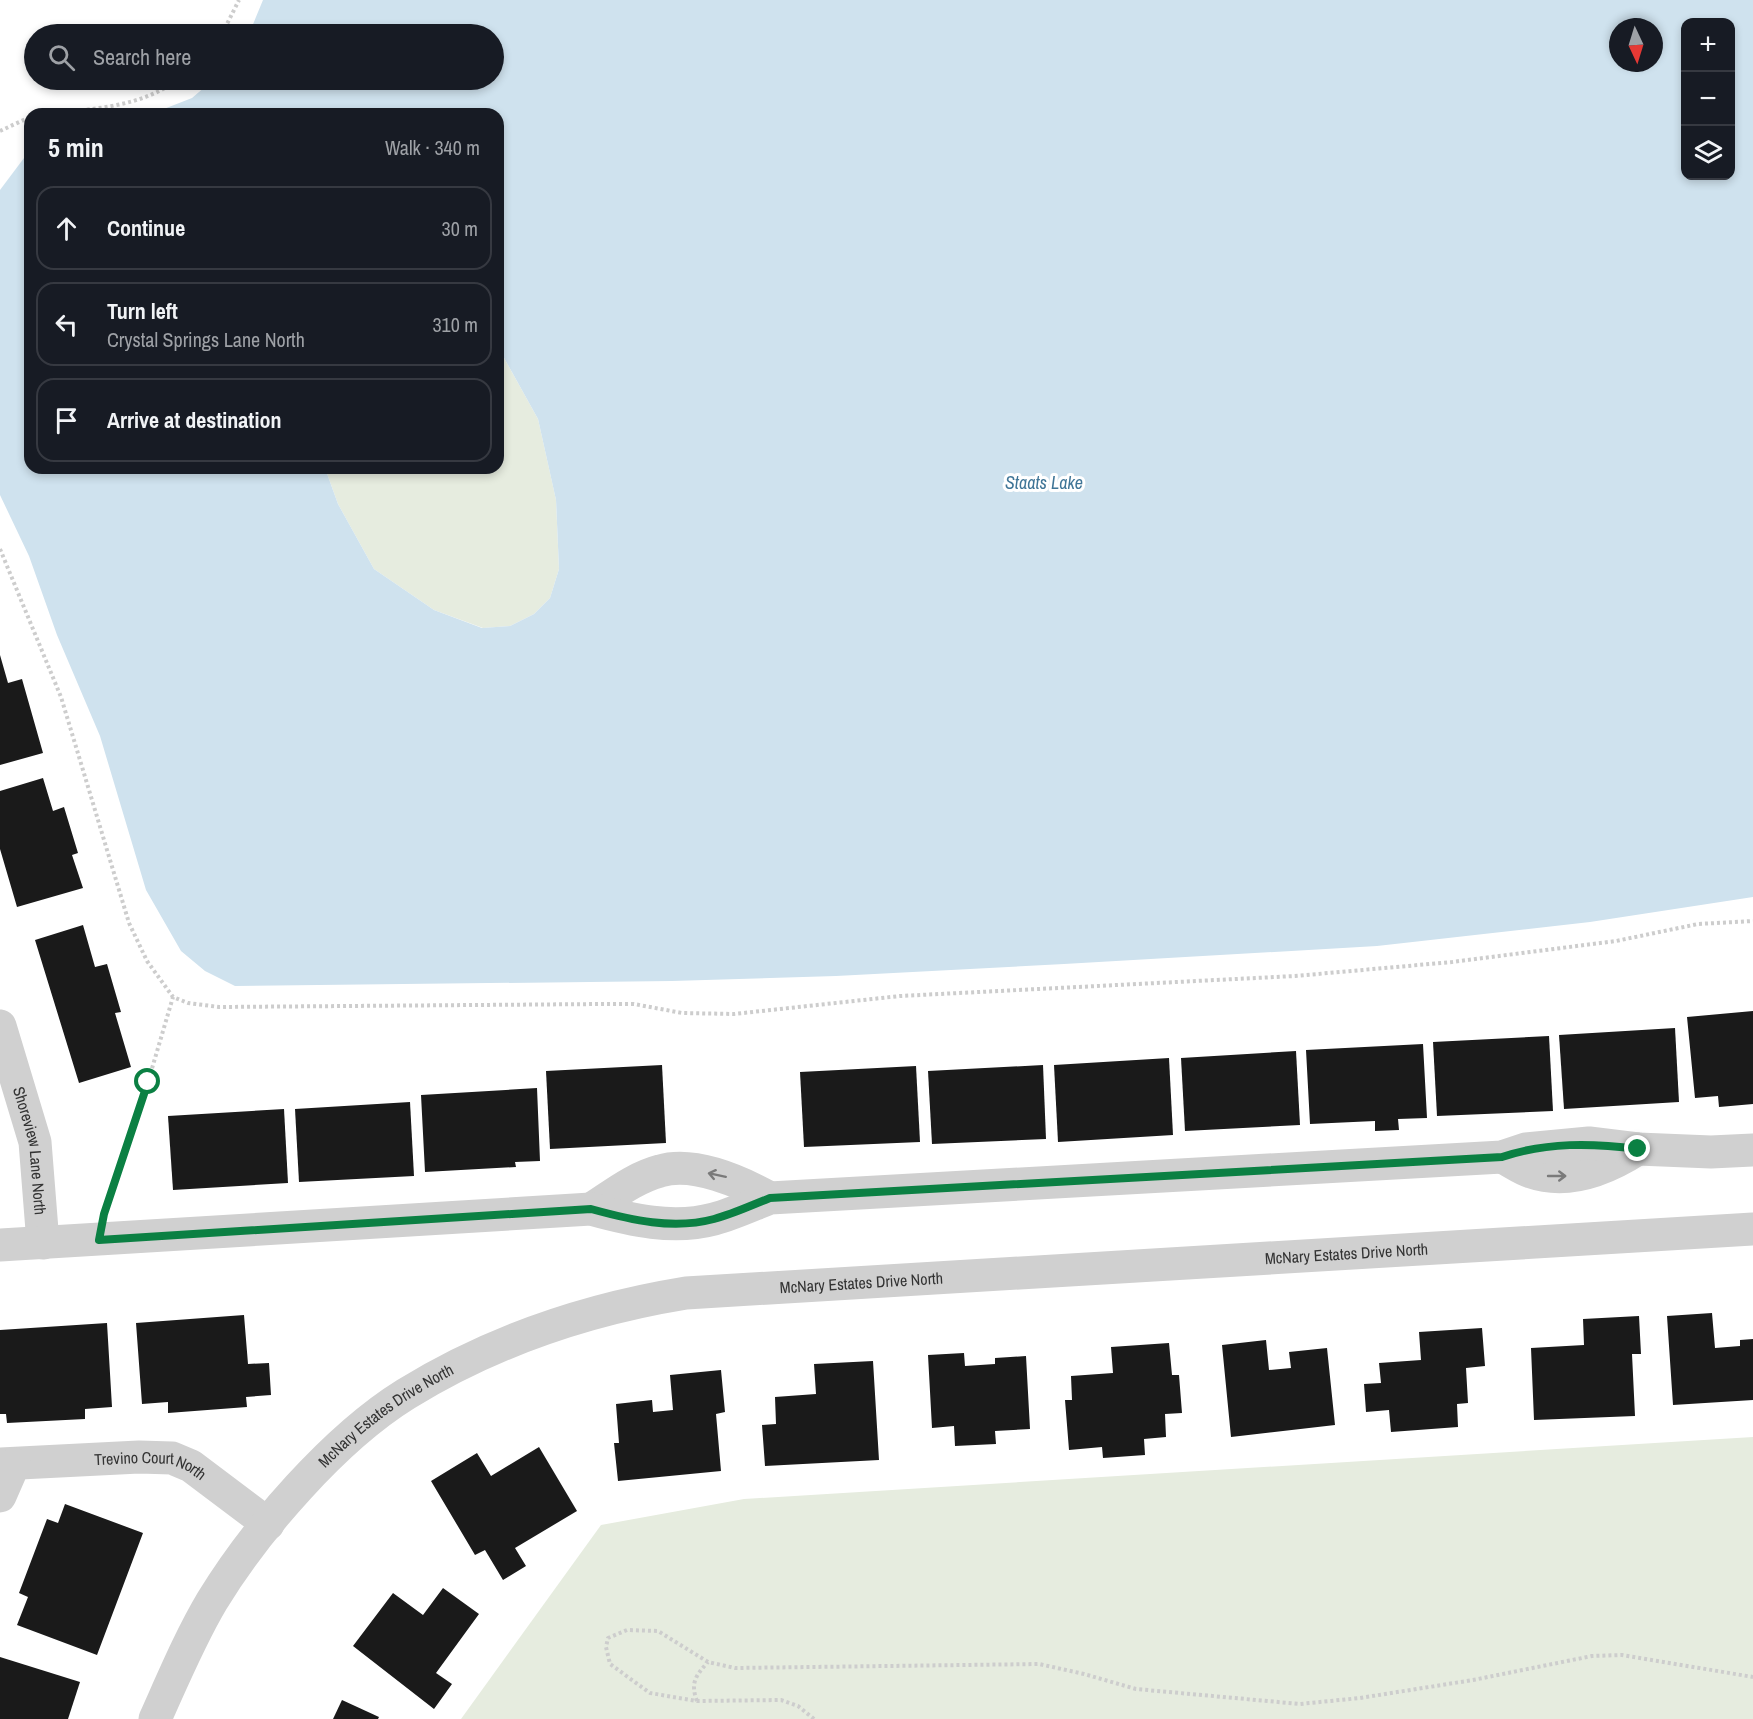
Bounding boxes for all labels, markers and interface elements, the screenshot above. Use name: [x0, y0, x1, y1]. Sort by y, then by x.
north arrow: [1609, 18, 1663, 72]
map controls: [1681, 18, 1735, 180]
button: +: [1681, 18, 1735, 72]
search box: [24, 24, 504, 90]
icon: search: [45, 41, 78, 74]
text: Search here: [93, 42, 191, 72]
button: −: [1681, 72, 1735, 126]
button: layers: [1681, 126, 1735, 180]
text: 5 min: [48, 130, 104, 165]
text: Walk · 340 m: [385, 134, 480, 161]
icon: ahead: [50, 212, 83, 245]
text: Continue: [107, 213, 185, 243]
text: 30 m: [442, 215, 478, 242]
text: Turn left: [107, 296, 178, 326]
icon: left: [50, 308, 83, 341]
text: 310 m: [432, 311, 478, 338]
text: Crystal Springs Lane North: [107, 326, 305, 353]
icon: arrive: [50, 404, 83, 437]
text: Arrive at destination: [107, 405, 281, 435]
water label: Staats Lake: [1005, 470, 1083, 495]
route start: [134, 1068, 160, 1094]
street label: Shoreview Lane North: [8, 1084, 52, 1216]
route end: [1624, 1135, 1650, 1161]
one-way arrow: [708, 1169, 727, 1180]
one-way arrow: [1546, 1170, 1566, 1182]
street label: McNary Estates Drive North: [1264, 1238, 1429, 1269]
street label: McNary Estates Drive North: [779, 1267, 943, 1298]
street label: McNary Estates Drive North: [313, 1358, 457, 1472]
street label: Trevino Court North: [94, 1446, 211, 1485]

